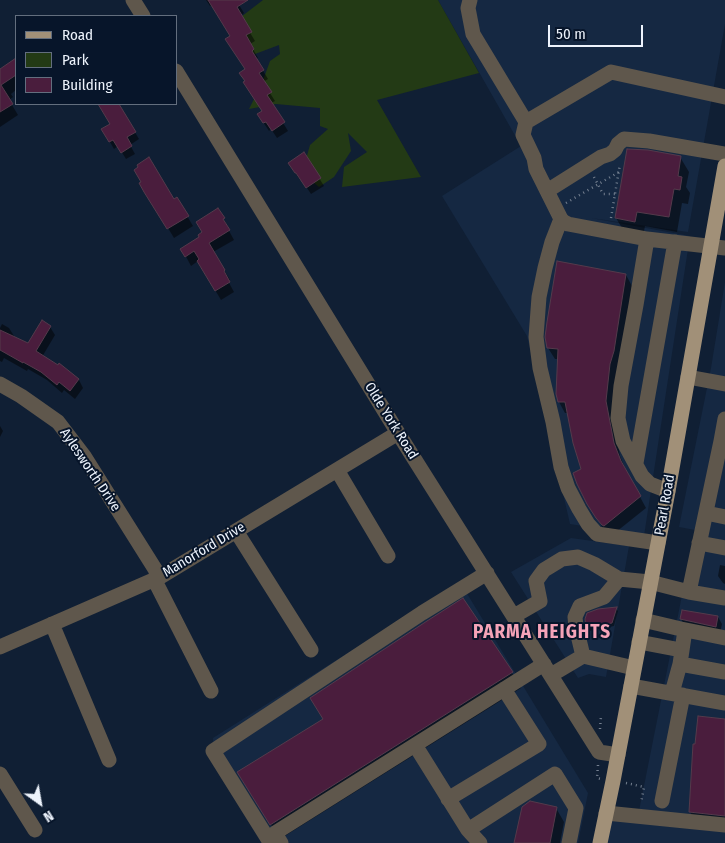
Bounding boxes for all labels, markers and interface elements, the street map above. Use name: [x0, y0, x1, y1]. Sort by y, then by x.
legend: [15, 15, 178, 105]
scale bar: [550, 15, 645, 47]
text: 50 m: [556, 25, 586, 43]
text: Road: [62, 26, 93, 44]
text: Park: [62, 51, 89, 69]
text: Building: [62, 76, 113, 94]
street label: Olde York Road: [361, 380, 421, 462]
street label: Aylesworth Drive: [56, 425, 124, 515]
street label: Pearl Road: [651, 473, 679, 537]
street label: Manorford Drive: [160, 519, 248, 581]
district label: PARMA HEIGHTS: [471, 622, 613, 644]
north arrow: [15, 778, 65, 828]
text: N: [40, 807, 56, 826]

